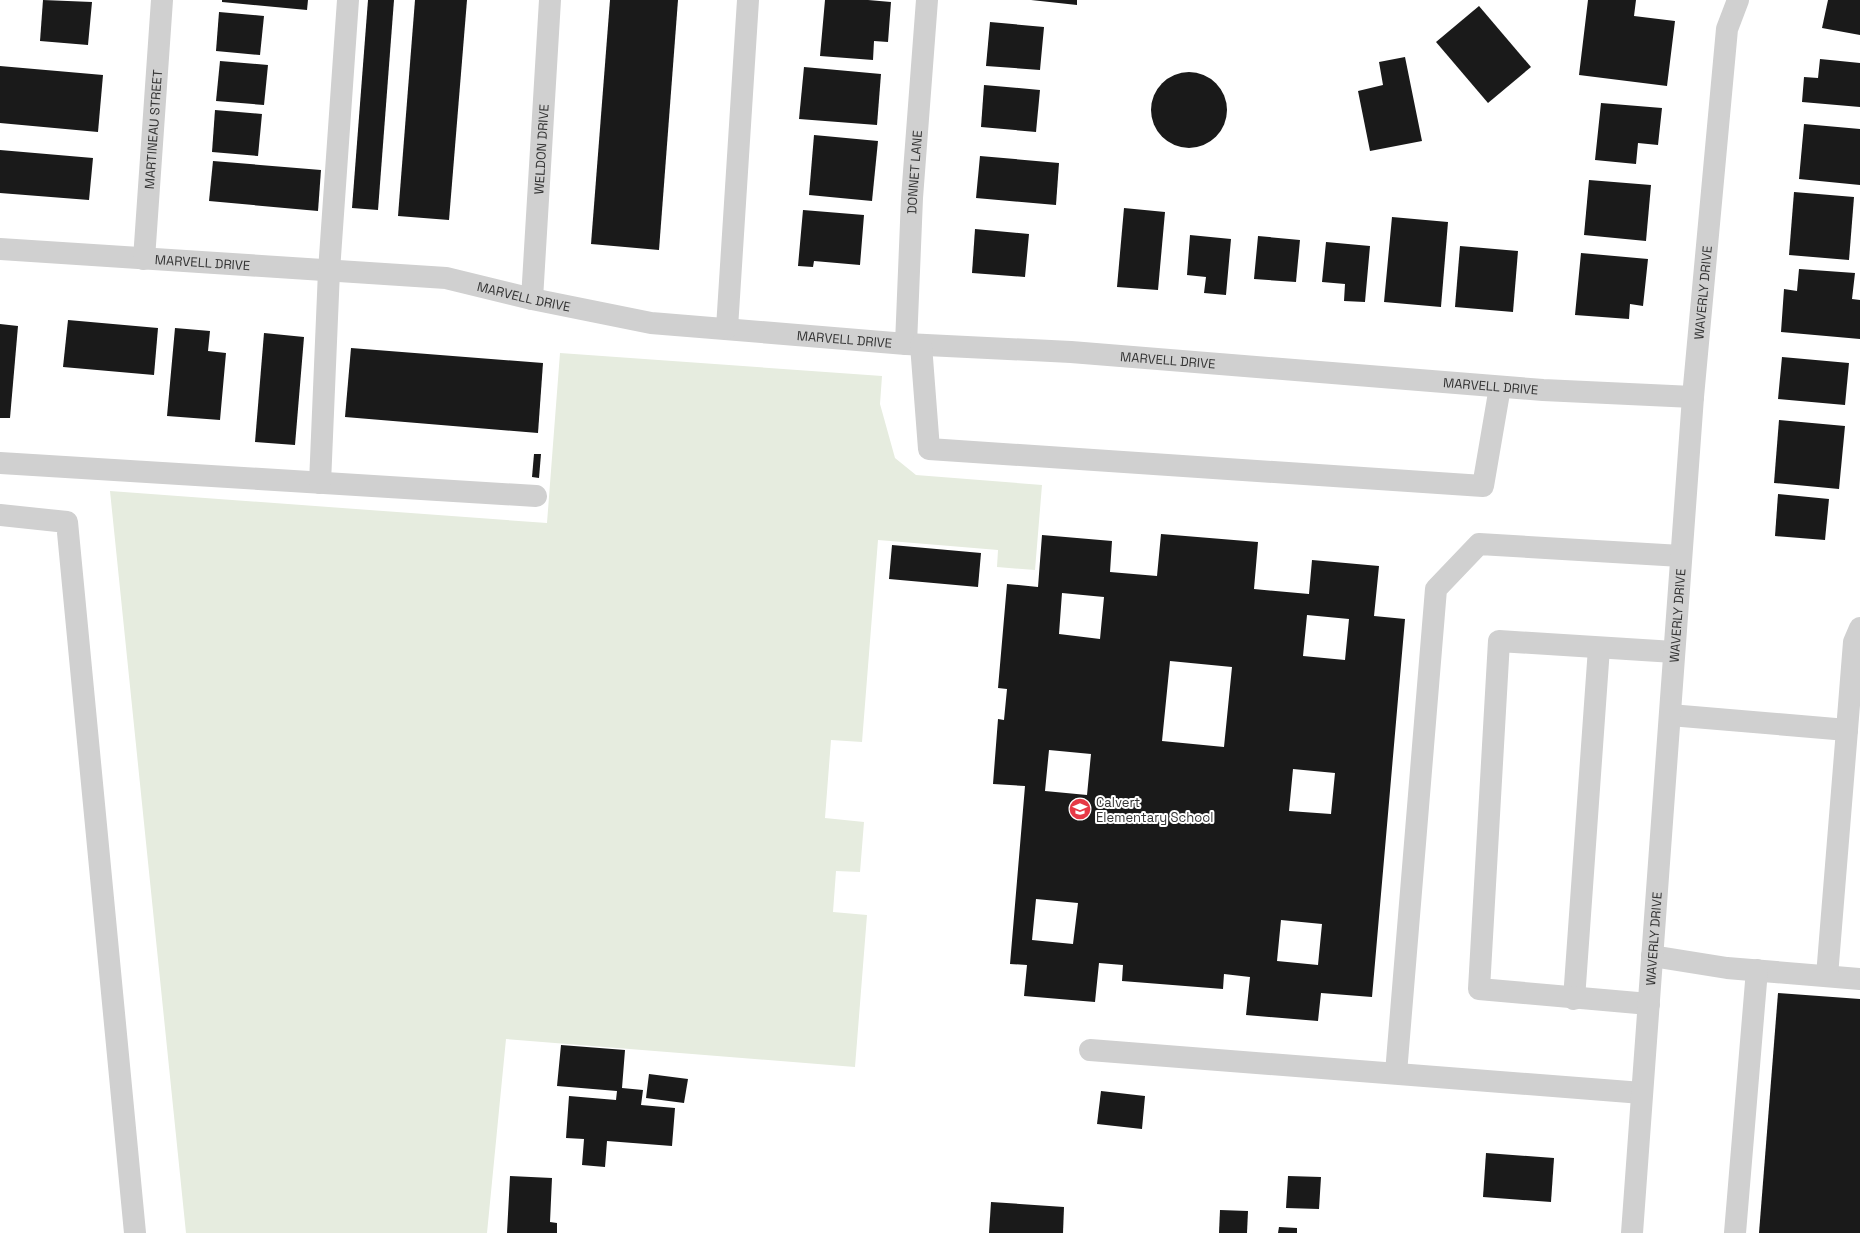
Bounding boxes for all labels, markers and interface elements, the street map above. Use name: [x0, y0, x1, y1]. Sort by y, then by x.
street label: MARTINEAU STREET: [140, 68, 166, 190]
street label: WELDON DRIVE: [530, 104, 552, 195]
street label: DONNET LANE: [903, 130, 926, 214]
street label: WAVERLY DRIVE: [1690, 245, 1715, 340]
street label: MARVELL DRIVE: [154, 251, 251, 274]
street label: MARVELL DRIVE: [475, 277, 572, 315]
street label: MARVELL DRIVE: [796, 327, 893, 351]
street label: MARVELL DRIVE: [1119, 347, 1216, 372]
street label: MARVELL DRIVE: [1442, 373, 1539, 398]
street label: WAVERLY DRIVE: [1665, 568, 1689, 663]
place label: Calvert Elementary School: [1096, 794, 1213, 826]
school or university icon: Calvert Elementary School: [1067, 796, 1093, 822]
street label: WAVERLY DRIVE: [1642, 891, 1665, 986]

